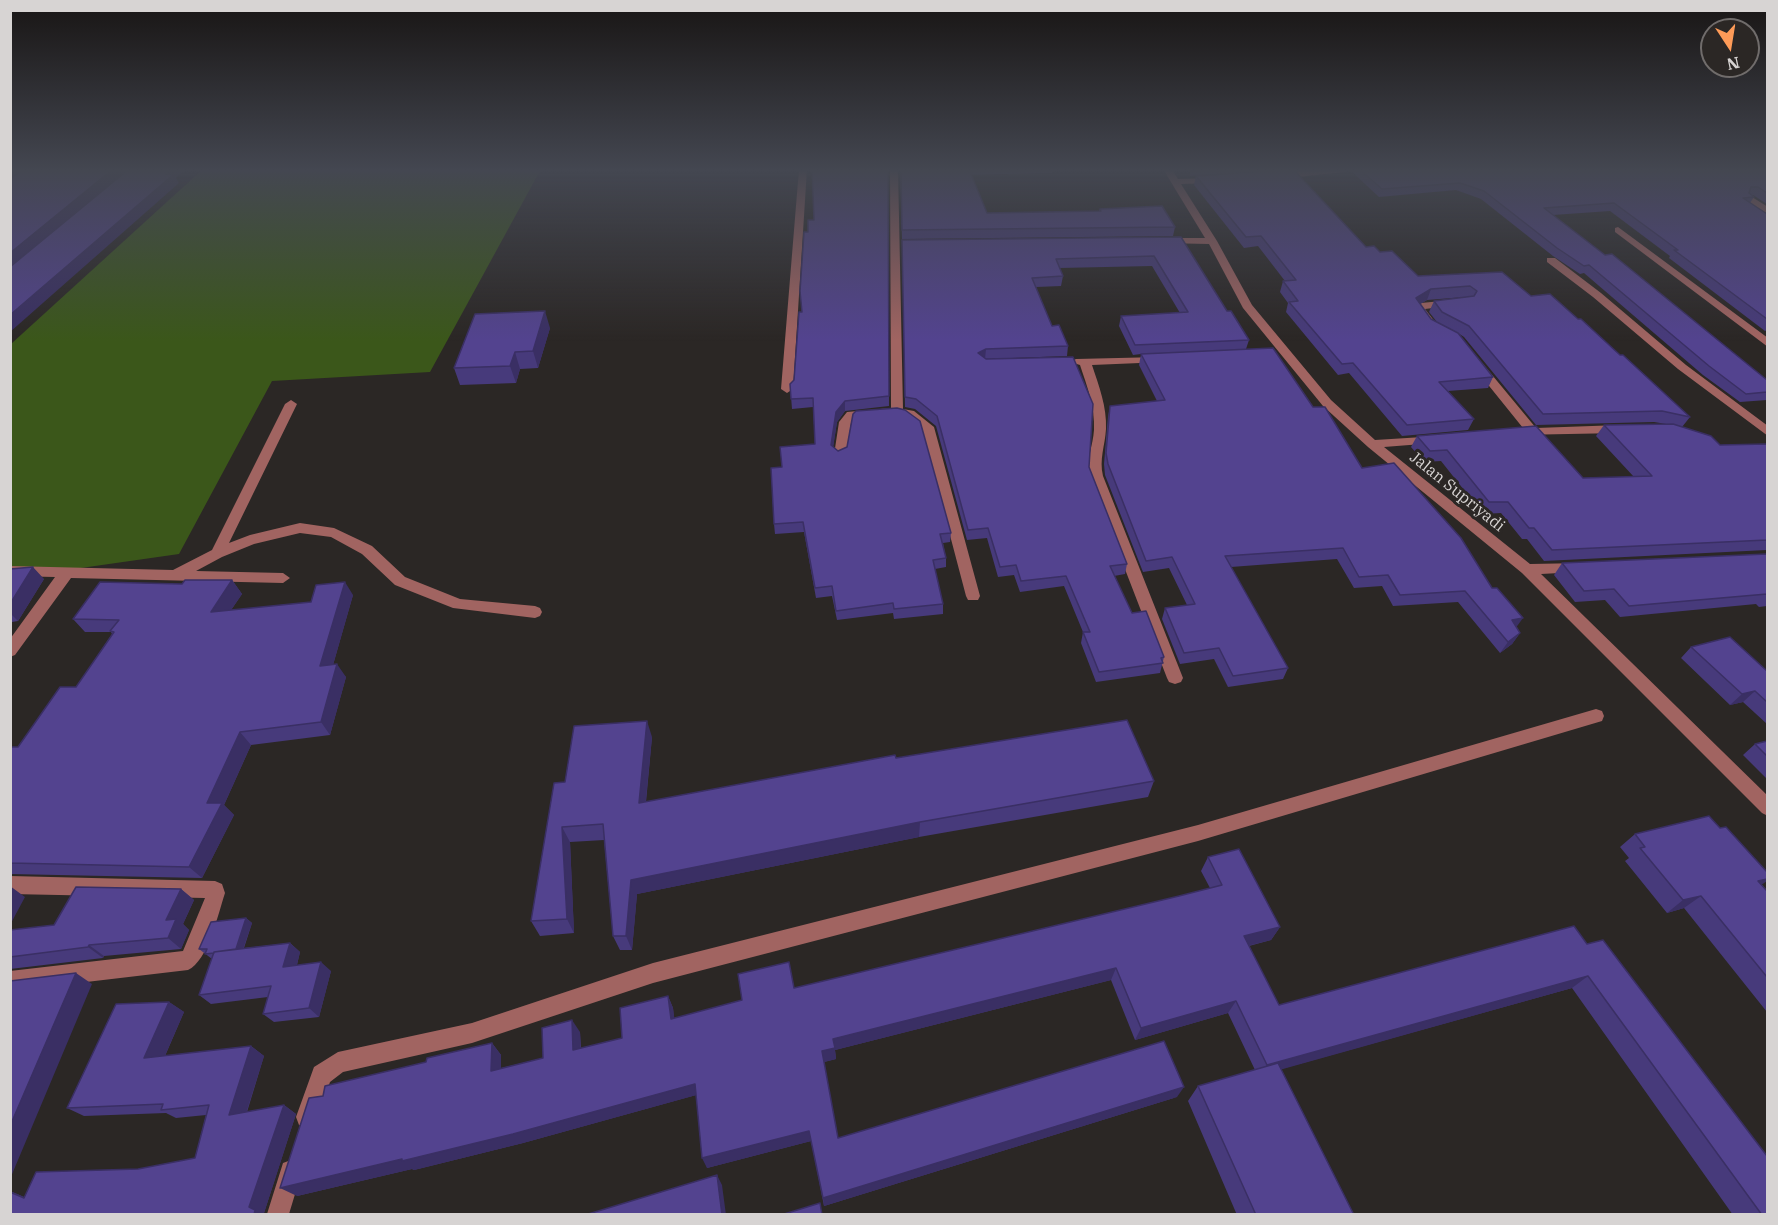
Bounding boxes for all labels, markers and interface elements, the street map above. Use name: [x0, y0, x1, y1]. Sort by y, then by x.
north arrow: [1700, 18, 1760, 78]
text: N: [1725, 53, 1742, 75]
street label: Jalan Supriyadi: [1406, 448, 1508, 536]

